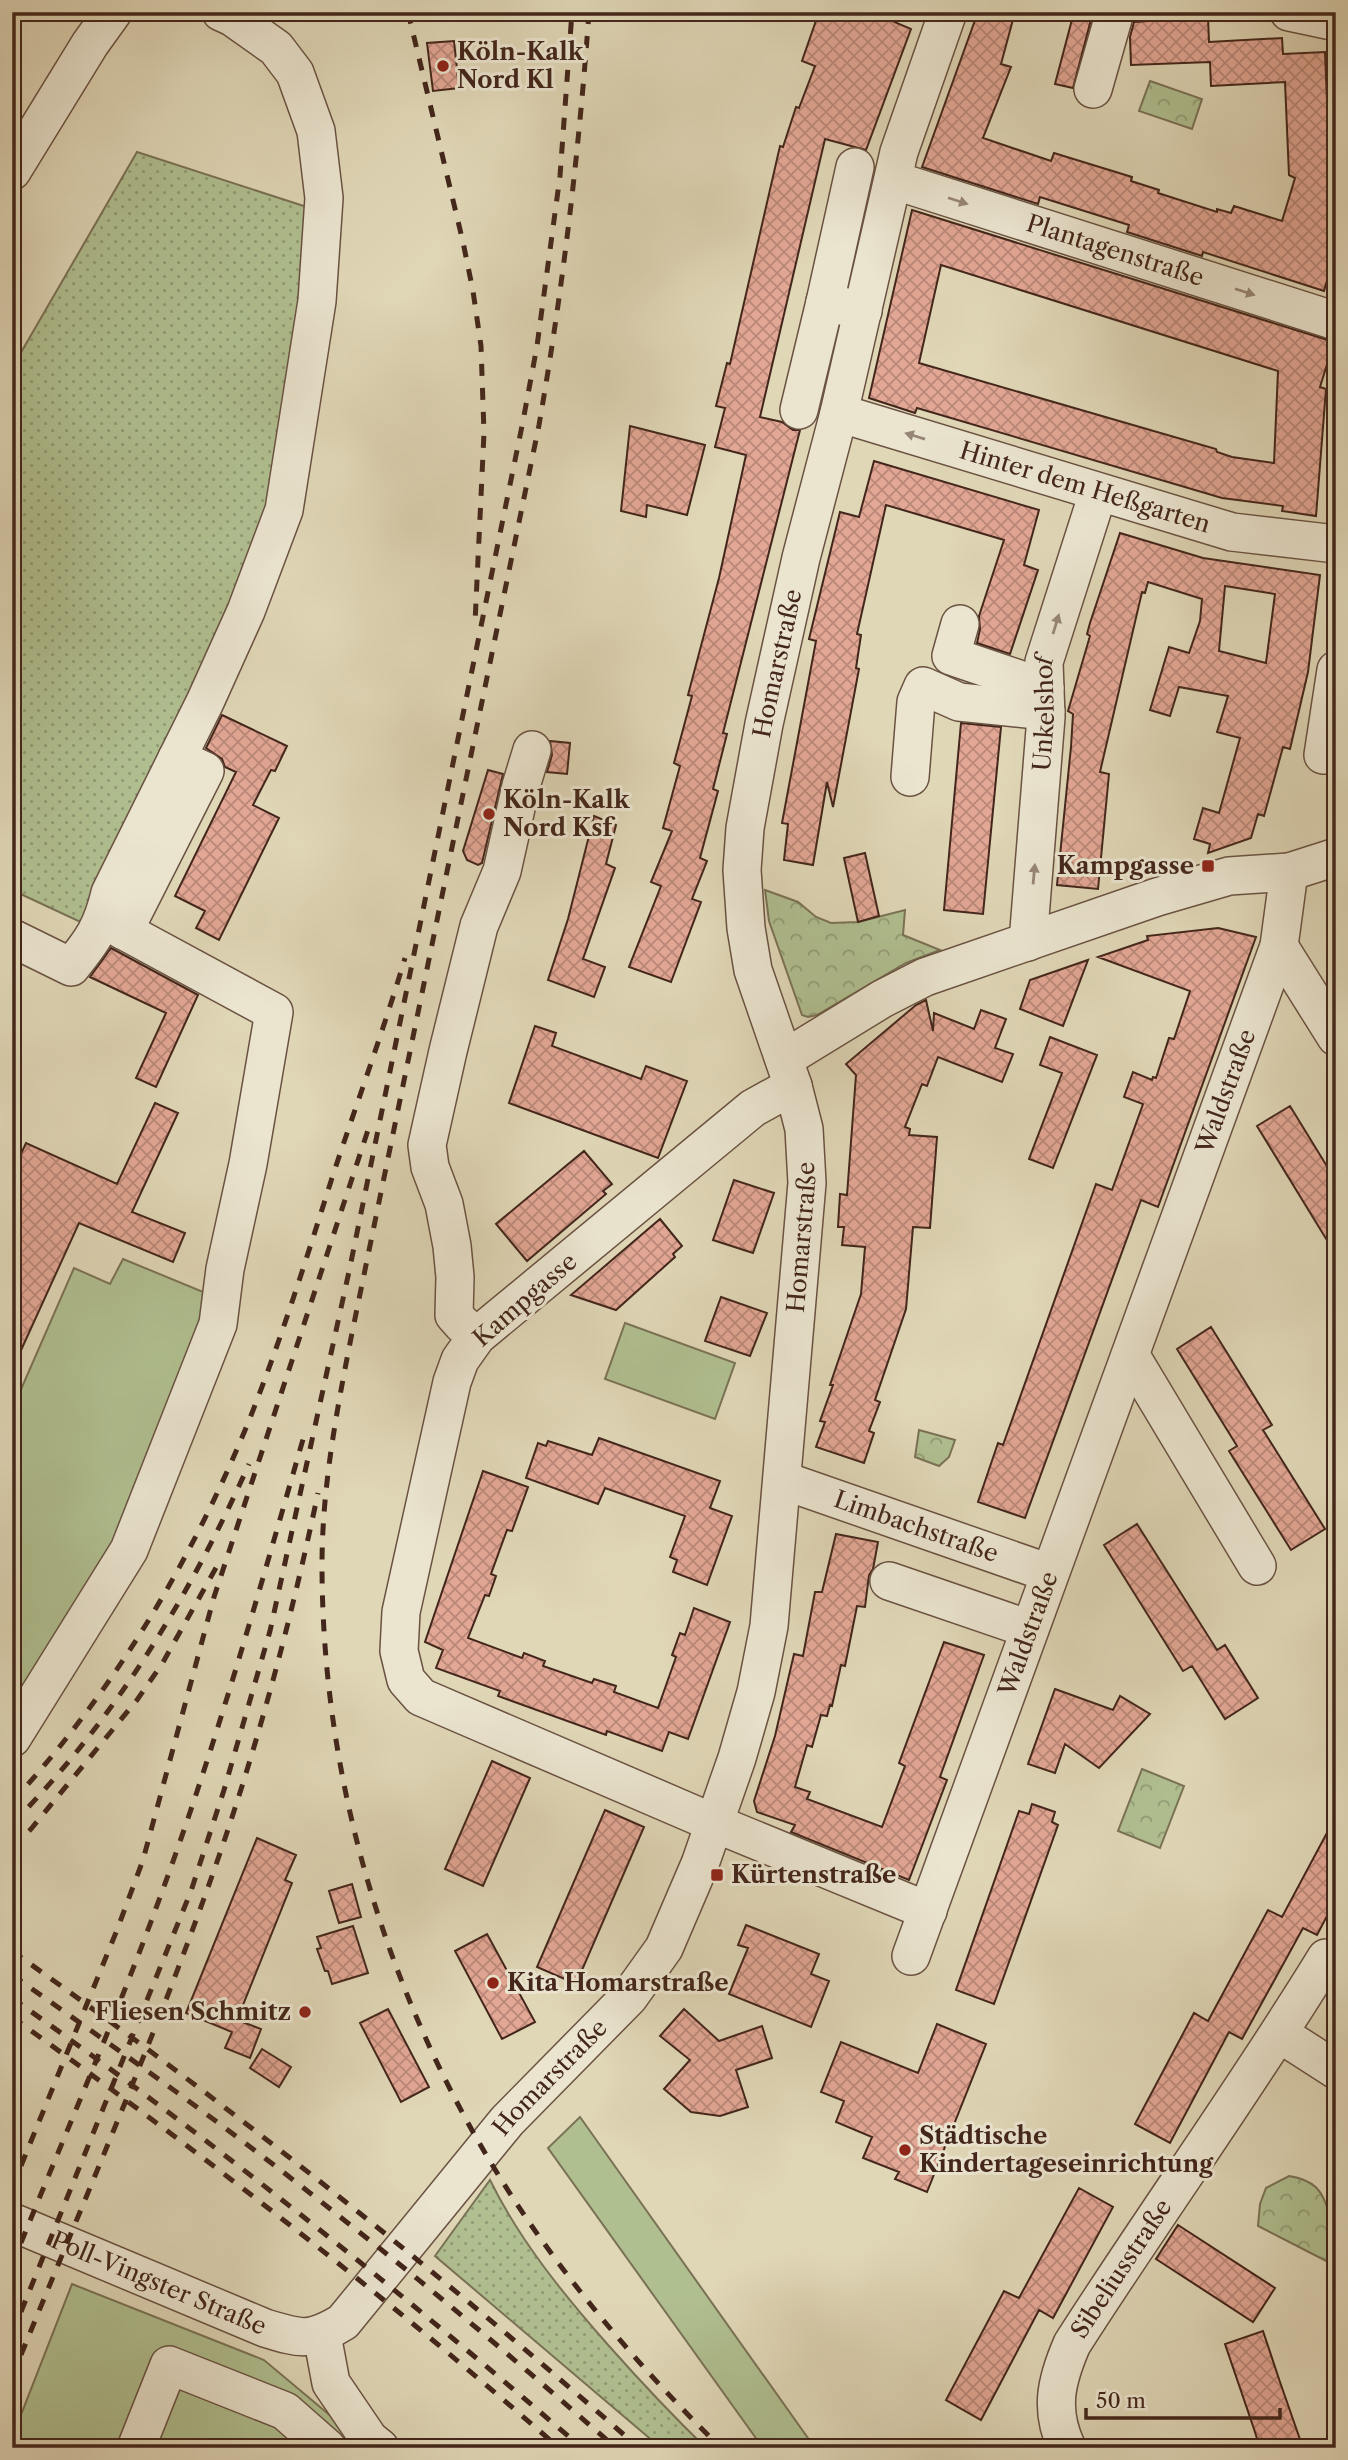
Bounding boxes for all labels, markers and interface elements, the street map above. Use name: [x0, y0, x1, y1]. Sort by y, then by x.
place label: Köln-Kalk Nord Kl: [457, 37, 585, 94]
marker: Köln-Kalk Nord Kl: [435, 58, 451, 74]
one-way arrow: [947, 196, 968, 207]
street label: Plantagenstraße: [1023, 208, 1207, 292]
one-way arrow: [1234, 288, 1255, 298]
one-way arrow: [905, 430, 926, 441]
street label: Hinter dem Heßgarten: [956, 435, 1214, 539]
street label: Homarstraße: [747, 586, 808, 740]
one-way arrow: [1051, 614, 1061, 635]
street label: Unkelshof: [1027, 650, 1060, 772]
place label: Köln-Kalk Nord Ksf: [503, 785, 631, 842]
marker: Köln-Kalk Nord Ksf: [481, 806, 497, 822]
place label: Kampgasse: [1057, 851, 1194, 880]
marker: Kampgasse: [1200, 858, 1216, 874]
one-way arrow: [1029, 863, 1040, 885]
street label: Waldstraße: [1189, 1025, 1261, 1158]
street label: Homarstraße: [781, 1161, 822, 1314]
street label: Kampgasse: [467, 1247, 583, 1353]
street label: Limbachstraße: [830, 1484, 1002, 1568]
street label: Waldstraße: [992, 1567, 1064, 1701]
place label: Kürtenstraße: [731, 1860, 896, 1889]
marker: Kürtenstraße: [709, 1867, 725, 1883]
place label: Kita Homarstraße: [507, 1968, 729, 1997]
marker: Kita Homarstraße: [485, 1975, 501, 1991]
place label: Fliesen Schmitz: [95, 1997, 291, 2026]
marker: Fliesen Schmitz: [297, 2004, 313, 2020]
street label: Homarstraße: [486, 2013, 613, 2141]
place label: Städtische Kindertageseinrichtung: [919, 2121, 1214, 2178]
marker: Städtische Kindertageseinrichtung: [897, 2142, 913, 2158]
street label: Sibeliusstraße: [1064, 2193, 1178, 2344]
street label: Poll-Vingster Straße: [47, 2225, 271, 2341]
scale bar: [1086, 2376, 1280, 2420]
text: 50 m: [1096, 2388, 1146, 2413]

